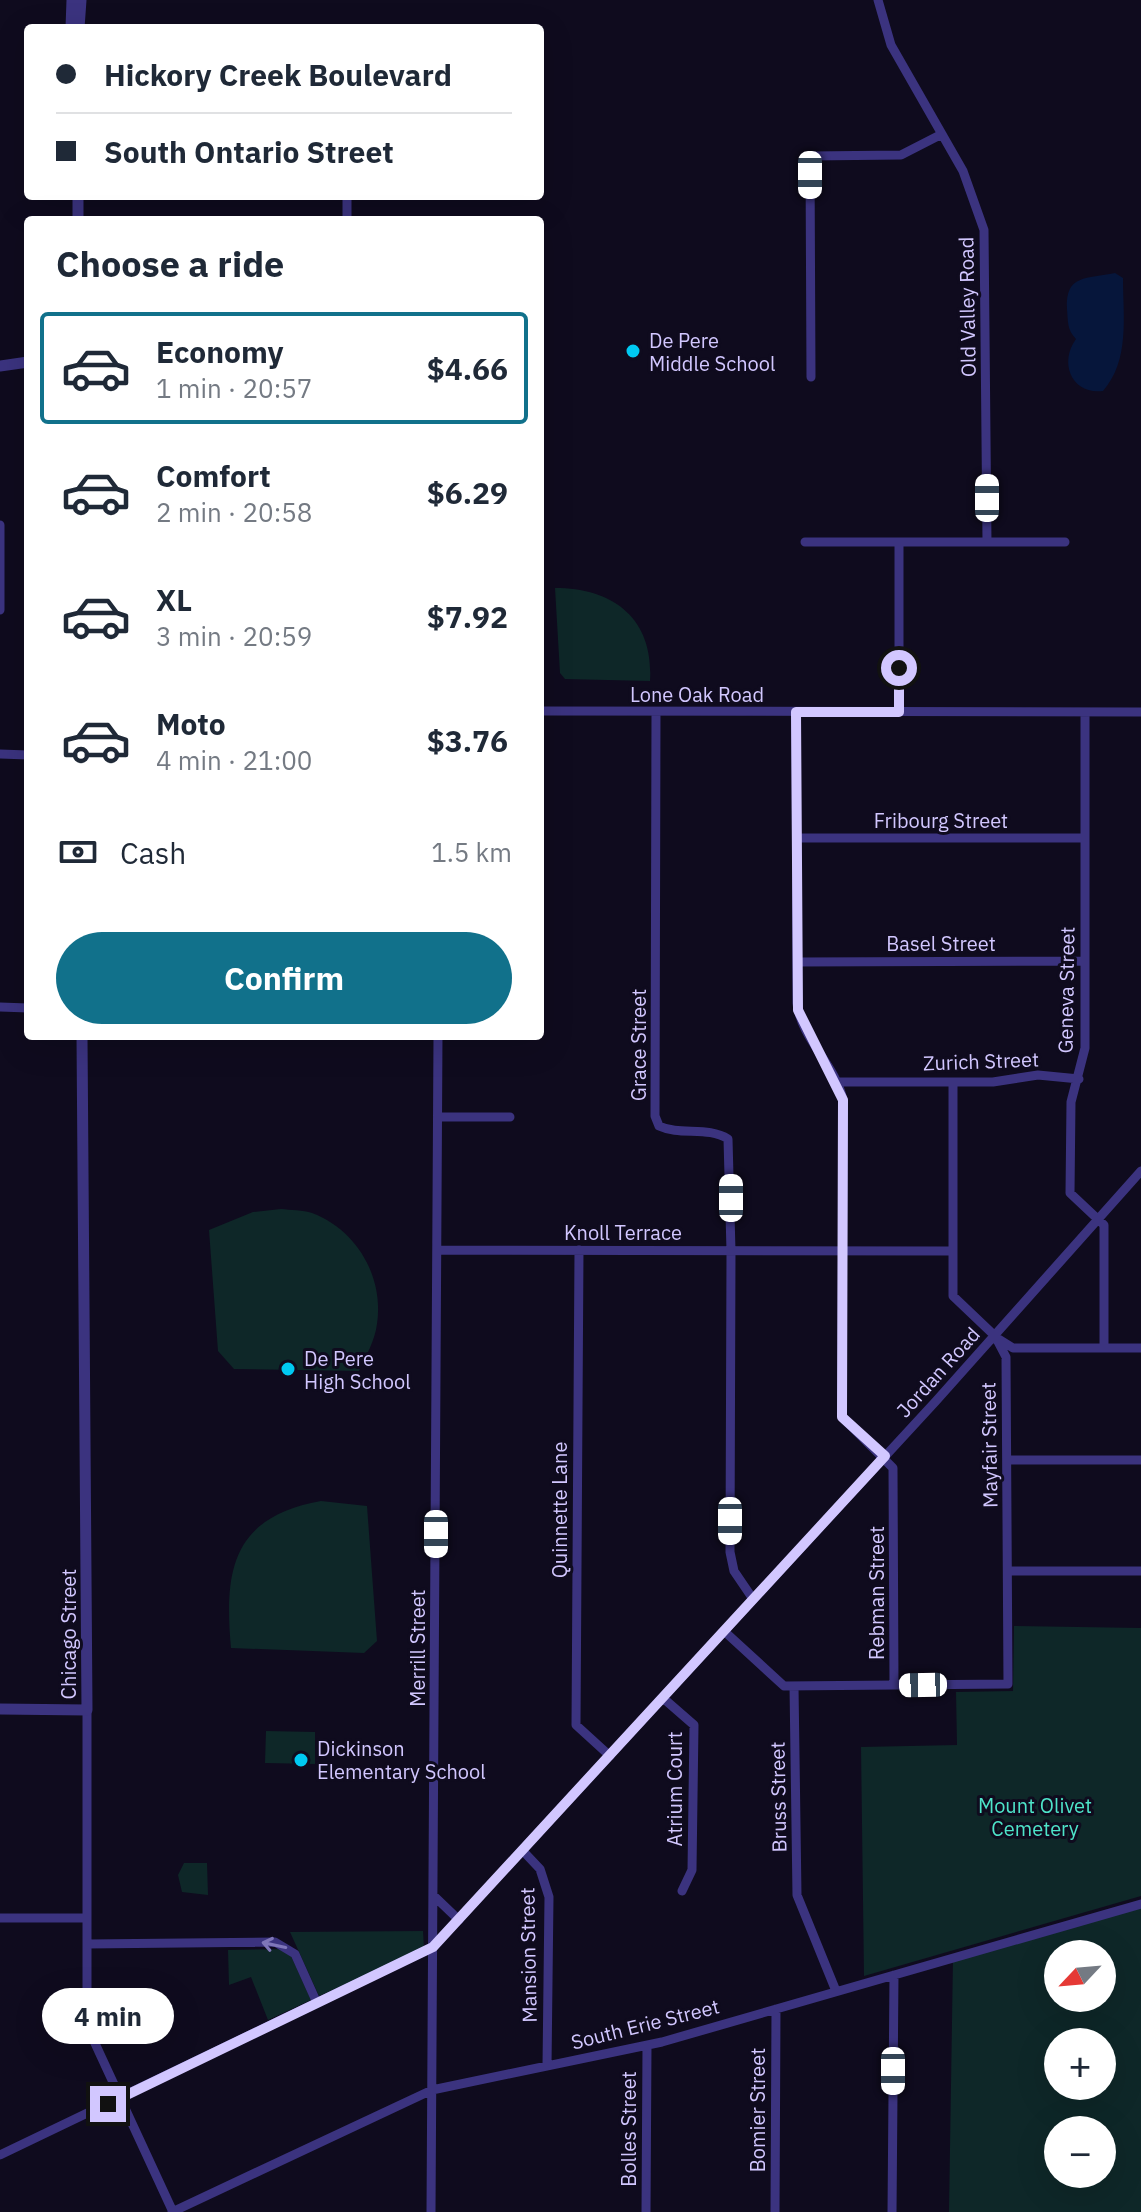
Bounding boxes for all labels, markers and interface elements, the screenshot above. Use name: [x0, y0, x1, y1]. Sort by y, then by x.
text: Hickory Creek Boulevard: [104, 55, 452, 94]
text: South Ontario Street: [104, 132, 394, 171]
car: [798, 151, 822, 199]
street label: Old Valley Road: [952, 237, 982, 377]
text: Choose a ride: [56, 240, 284, 287]
place label: De Pere Middle School: [649, 327, 775, 377]
icon: car: [60, 332, 132, 404]
text: Economy: [156, 332, 284, 371]
marker: De Pere Middle School: [624, 342, 642, 360]
text: $4.66: [427, 349, 508, 388]
text: 1 min · 20:57: [156, 371, 312, 405]
icon: car: [60, 456, 132, 528]
text: Comfort: [156, 456, 271, 495]
text: $6.29: [427, 473, 508, 512]
car: [975, 474, 999, 522]
text: 2 min · 20:58: [156, 495, 312, 529]
icon: car: [60, 580, 132, 652]
text: XL: [156, 580, 192, 619]
text: $7.92: [427, 597, 508, 636]
text: 3 min · 20:59: [156, 619, 312, 653]
route start: [881, 650, 917, 686]
street label: Lone Oak Road: [630, 681, 764, 708]
icon: car: [60, 704, 132, 776]
text: Moto: [156, 704, 226, 743]
text: $3.76: [427, 721, 508, 760]
text: 4 min · 21:00: [156, 743, 312, 777]
street label: Fribourg Street: [874, 807, 1008, 834]
icon: cash: [56, 830, 100, 874]
text: Cash: [120, 833, 186, 872]
text: 1.5 km: [431, 835, 512, 869]
street label: Geneva Street: [1051, 926, 1081, 1054]
street label: Basel Street: [886, 930, 996, 957]
button: Confirm: [56, 932, 512, 1024]
street label: Grace Street: [625, 989, 652, 1101]
street label: Zurich Street: [922, 1045, 1040, 1077]
car: [719, 1174, 743, 1222]
street label: Knoll Terrace: [564, 1219, 682, 1246]
street label: Jordan Road: [890, 1321, 986, 1423]
place label: De Pere High School: [304, 1345, 411, 1395]
marker: De Pere High School: [279, 1360, 297, 1378]
street label: Mayfair Street: [974, 1382, 1004, 1508]
street label: Quinnette Lane: [546, 1442, 573, 1578]
car: [718, 1497, 742, 1545]
car: [424, 1510, 448, 1558]
street label: Rebman Street: [863, 1526, 890, 1660]
street label: Chicago Street: [55, 1569, 82, 1699]
street label: Merrill Street: [404, 1589, 431, 1707]
car: [899, 1673, 947, 1697]
street label: Atrium Court: [661, 1731, 688, 1847]
place label: Dickinson Elementary School: [317, 1735, 486, 1785]
street label: Bruss Street: [764, 1741, 792, 1853]
marker: Dickinson Elementary School: [292, 1751, 310, 1769]
park label: Mount Olivet Cemetery: [978, 1792, 1092, 1842]
street label: Mansion Street: [513, 1887, 543, 2023]
one-way arrow: [262, 1936, 288, 1951]
north arrow: [1044, 1940, 1116, 2012]
map controls: [1044, 1940, 1116, 2188]
callout: 4 min: [42, 1988, 174, 2044]
street label: South Erie Street: [568, 1993, 722, 2055]
text: 4 min: [74, 1999, 142, 2033]
button: +: [1044, 2028, 1116, 2100]
car: [881, 2047, 905, 2095]
street label: Bomier Street: [744, 2048, 771, 2172]
street label: Bolles Street: [615, 2071, 642, 2187]
route end: [90, 2086, 126, 2122]
button: −: [1044, 2116, 1116, 2188]

